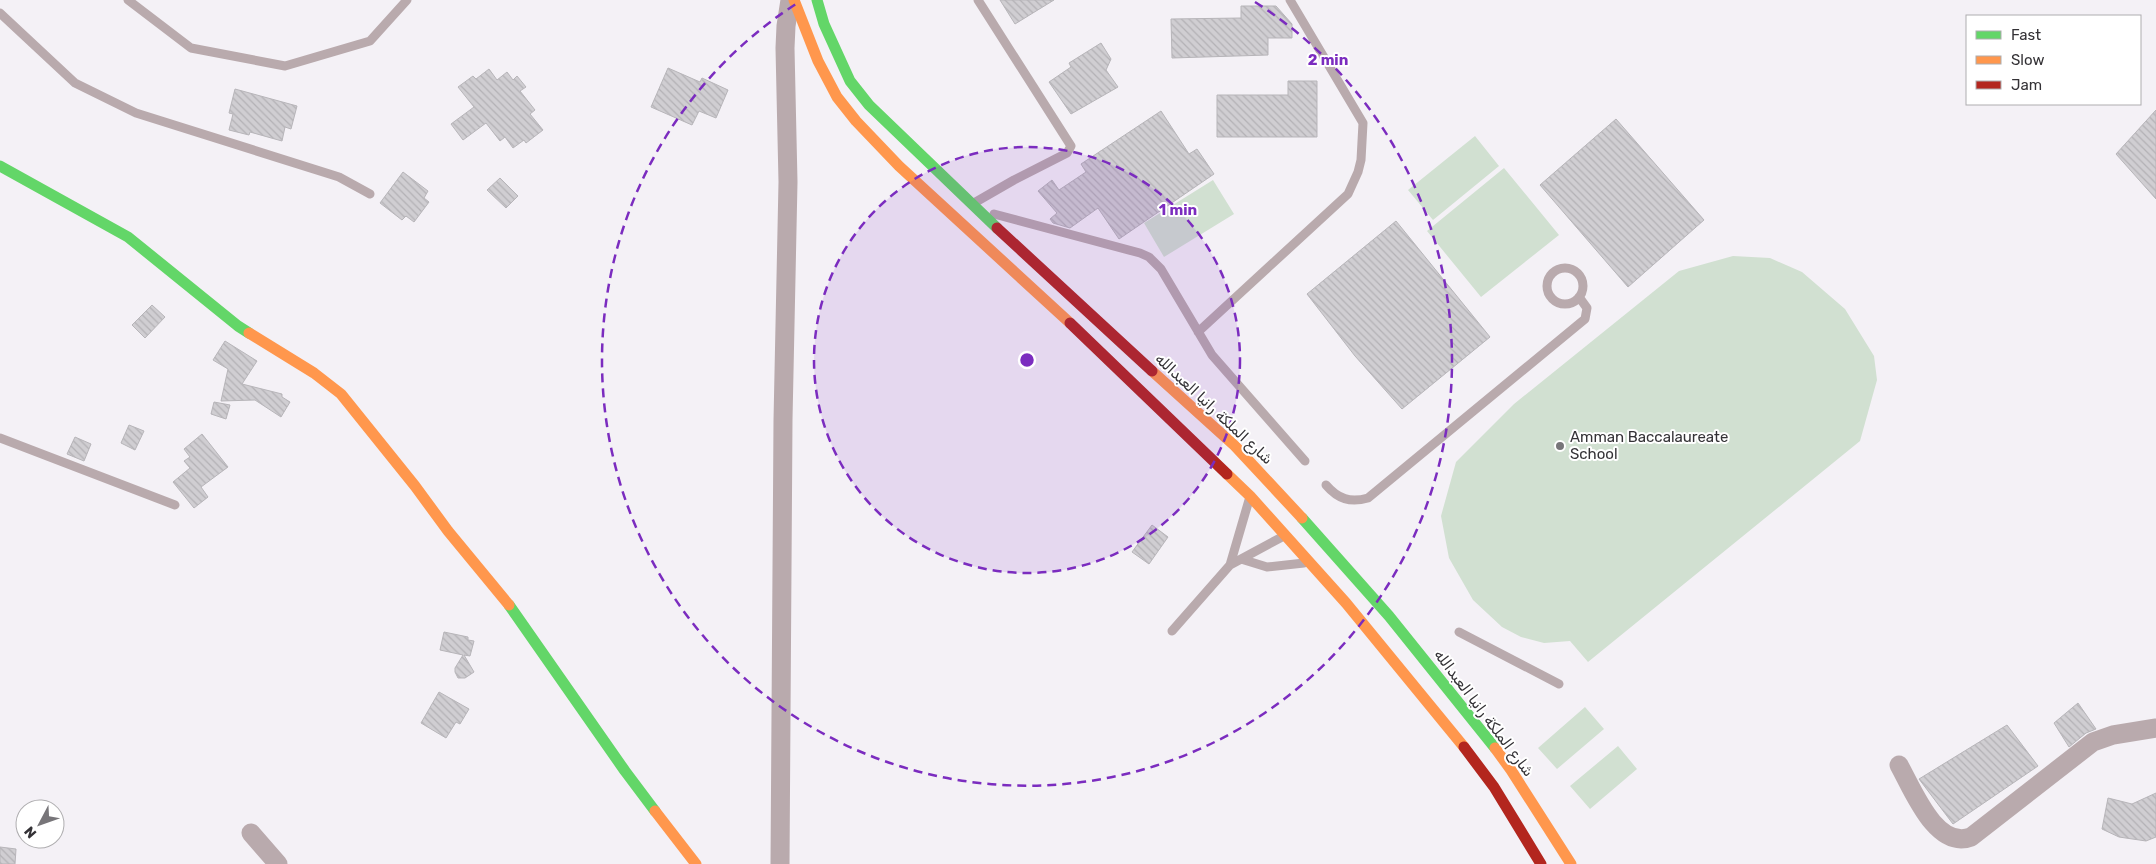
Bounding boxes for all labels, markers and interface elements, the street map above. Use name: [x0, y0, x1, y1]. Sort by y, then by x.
legend: [1966, 15, 2141, 105]
text: Fast: [2011, 26, 2041, 44]
text: 2 min: [1308, 51, 1348, 69]
text: Slow: [2011, 51, 2044, 69]
text: Jam: [2011, 76, 2042, 94]
text: 1 min: [1159, 201, 1197, 219]
street label: شارع الملكة رانيا العبدالله: [1150, 350, 1277, 470]
centre of rings: [1018, 351, 1036, 369]
place label: Amman Baccalaureate School: [1570, 428, 1728, 463]
marker: Amman Baccalaureate School: [1554, 440, 1566, 452]
street label: شارع الملكة رانيا العبدالله: [1429, 646, 1538, 781]
north arrow: [15, 799, 65, 849]
text: N: [21, 823, 40, 842]

